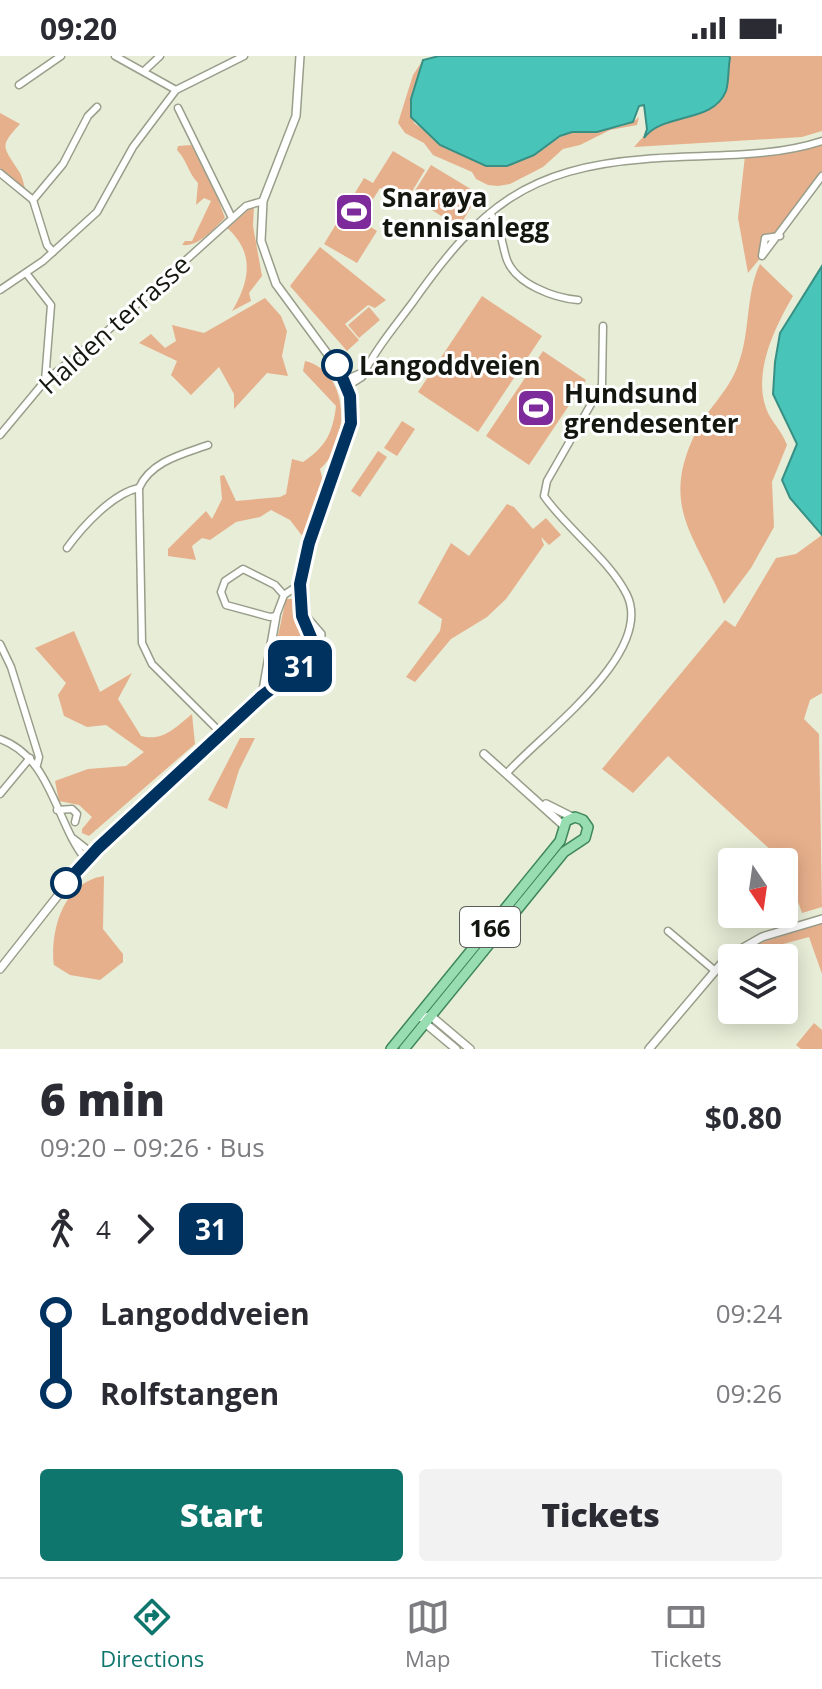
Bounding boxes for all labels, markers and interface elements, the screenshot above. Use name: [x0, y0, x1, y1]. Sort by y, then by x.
text: 09:20: [40, 8, 117, 49]
place label: Snarøya tennisanlegg: [382, 179, 549, 245]
sports icon: Snarøya tennisanlegg: [333, 191, 375, 233]
street label: Halden terrasse: [30, 246, 198, 402]
place label: Langoddveien: [359, 347, 541, 383]
marker: Langoddveien: [322, 350, 352, 380]
place label: Hundsund grendesenter: [564, 375, 739, 441]
sports icon: Hundsund grendesenter: [515, 387, 557, 429]
line badge: 31: [264, 640, 336, 692]
text: 31: [284, 647, 316, 685]
north arrow: [718, 848, 798, 928]
map controls: [718, 848, 798, 1024]
unlabelled marker: [51, 868, 81, 898]
road number: 166: [460, 907, 520, 947]
button: layers: [718, 944, 798, 1024]
text: 6 min: [40, 1069, 165, 1129]
text: $0.80: [705, 1097, 782, 1138]
text: 09:20 – 09:26 · Bus: [40, 1129, 265, 1165]
icon: walk: [40, 1207, 84, 1251]
icon: forward: [123, 1207, 167, 1251]
text: 31: [195, 1210, 227, 1248]
text: 4: [96, 1211, 111, 1247]
text: Langoddveien: [100, 1293, 310, 1334]
text: 09:24: [716, 1295, 782, 1331]
text: Rolfstangen: [100, 1373, 279, 1414]
text: 09:26: [716, 1375, 782, 1411]
button: Start: [40, 1469, 403, 1561]
button: Tickets: [419, 1469, 782, 1561]
tab: Directions: [100, 1595, 204, 1673]
tab: Map: [405, 1595, 451, 1673]
tab: Tickets: [651, 1595, 722, 1673]

